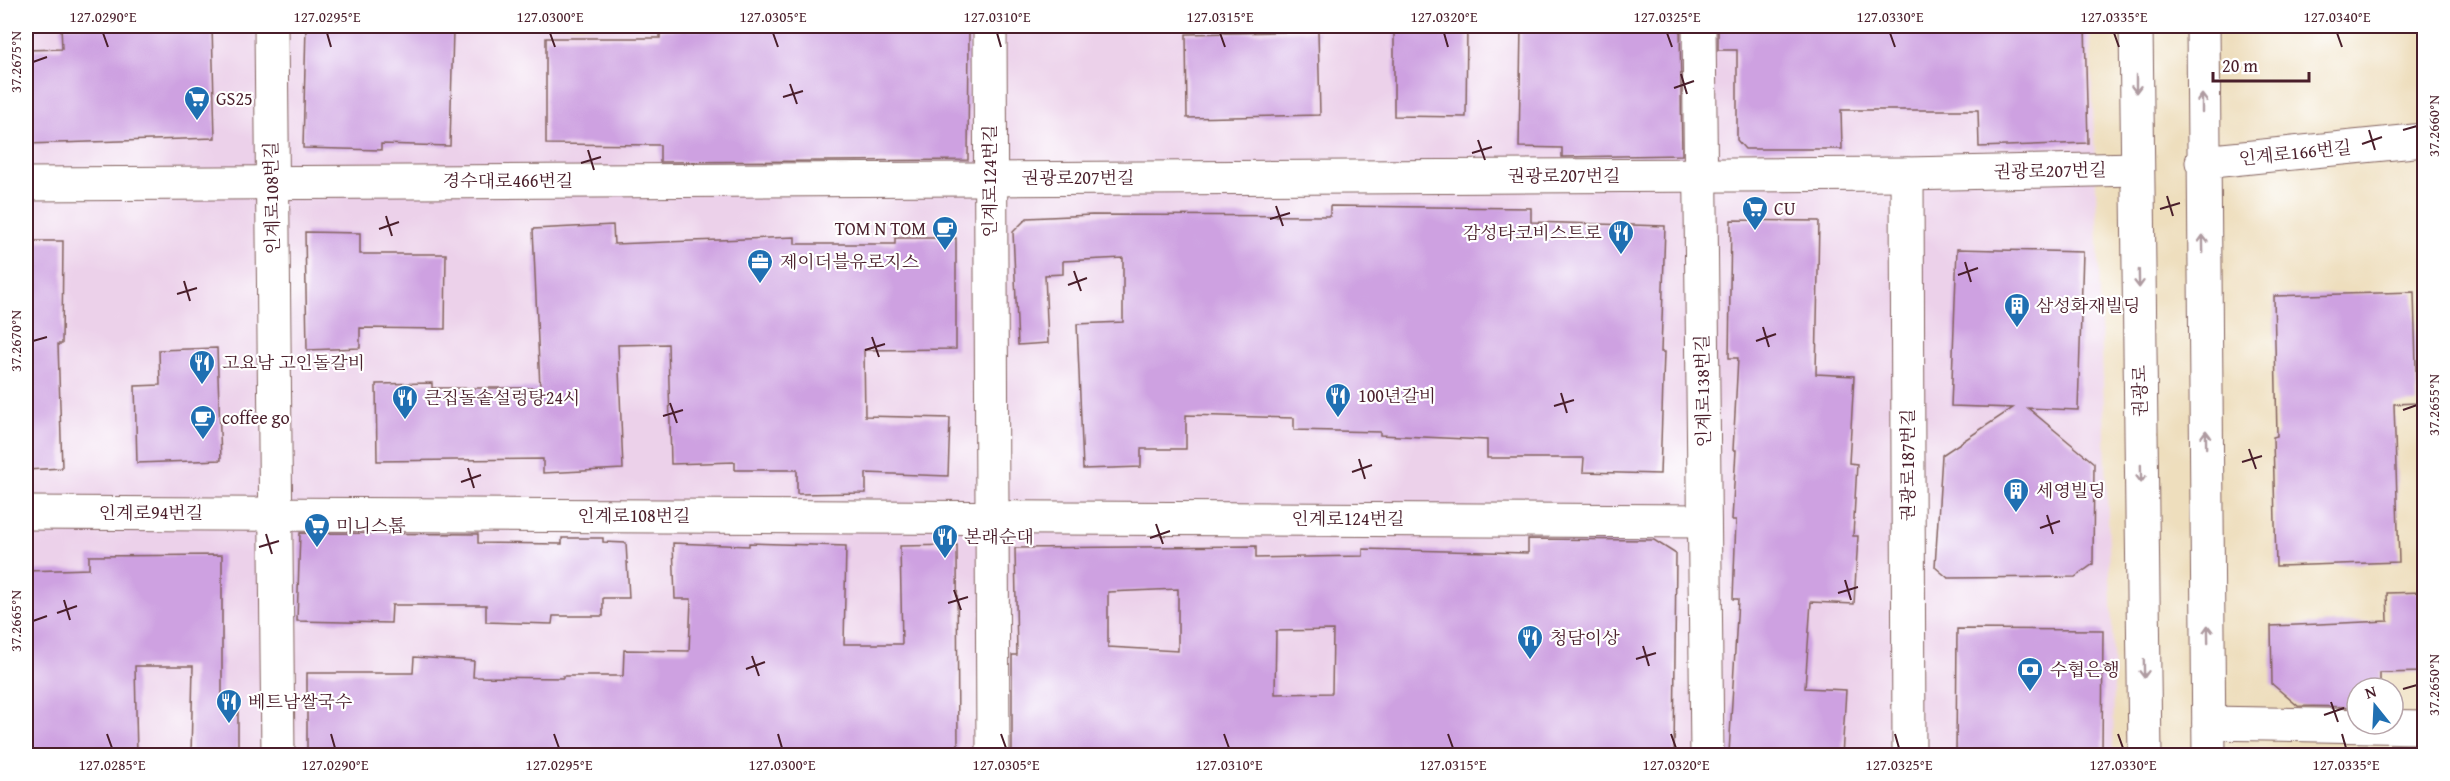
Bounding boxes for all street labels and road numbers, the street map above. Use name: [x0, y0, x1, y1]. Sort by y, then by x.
street label: 인계로124번길: [976, 125, 1003, 237]
street label: 인계로166번길: [2237, 133, 2353, 172]
street label: 인계로108번길: [257, 141, 286, 255]
street label: 권광로207번길: [1993, 156, 2107, 185]
street label: 권광로207번길: [1508, 162, 1620, 189]
street label: 권광로207번길: [1022, 164, 1134, 191]
street label: 경수대로466번길: [443, 167, 573, 194]
street label: 인계로138번길: [1688, 334, 1717, 448]
street label: 권광로: [2126, 365, 2153, 417]
street label: 권광로187번길: [1894, 409, 1921, 521]
street label: 인계로94번길: [99, 499, 203, 526]
street label: 인계로108번길: [578, 502, 690, 529]
street label: 인계로124번길: [1292, 505, 1404, 532]

